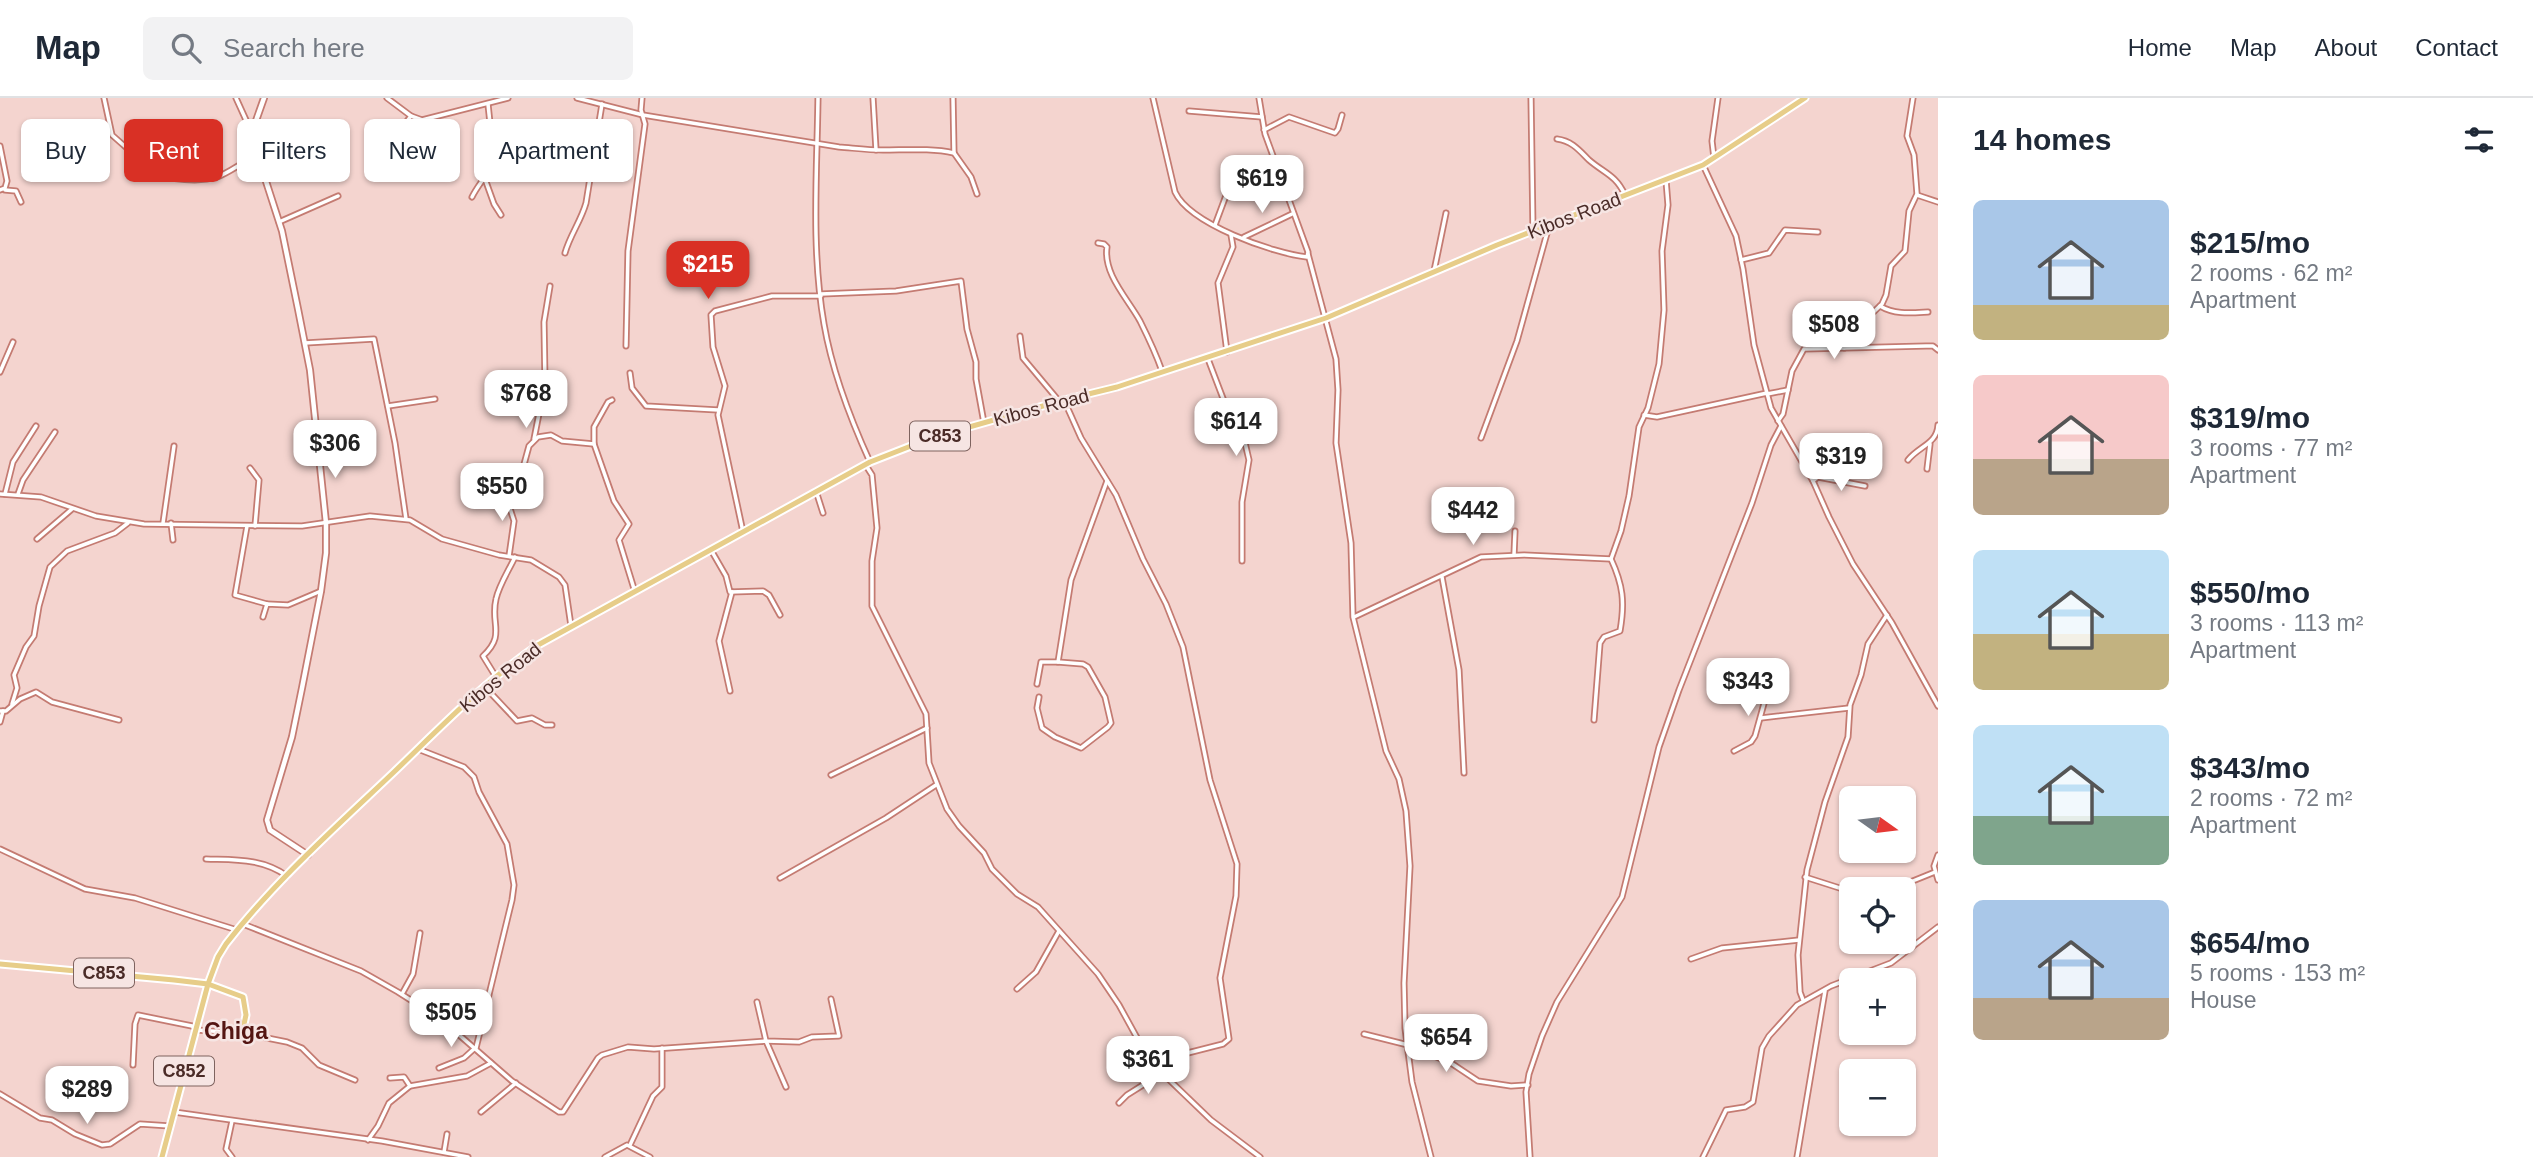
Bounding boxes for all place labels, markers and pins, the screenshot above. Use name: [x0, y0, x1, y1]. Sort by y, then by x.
pin: $619: [1221, 156, 1303, 215]
pin: $215: [667, 242, 749, 301]
pin: $508: [1793, 302, 1875, 361]
pin: $768: [485, 370, 567, 430]
pin: $614: [1195, 398, 1277, 458]
pin: $306: [294, 420, 376, 480]
pin: $319: [1800, 434, 1882, 493]
pin: $550: [461, 464, 543, 523]
pin: $442: [1432, 488, 1514, 547]
pin: $343: [1707, 658, 1789, 718]
pin: $505: [410, 990, 492, 1049]
pin: $654: [1405, 1014, 1487, 1074]
pin: $361: [1107, 1037, 1189, 1096]
pin: $289: [46, 1066, 128, 1126]

